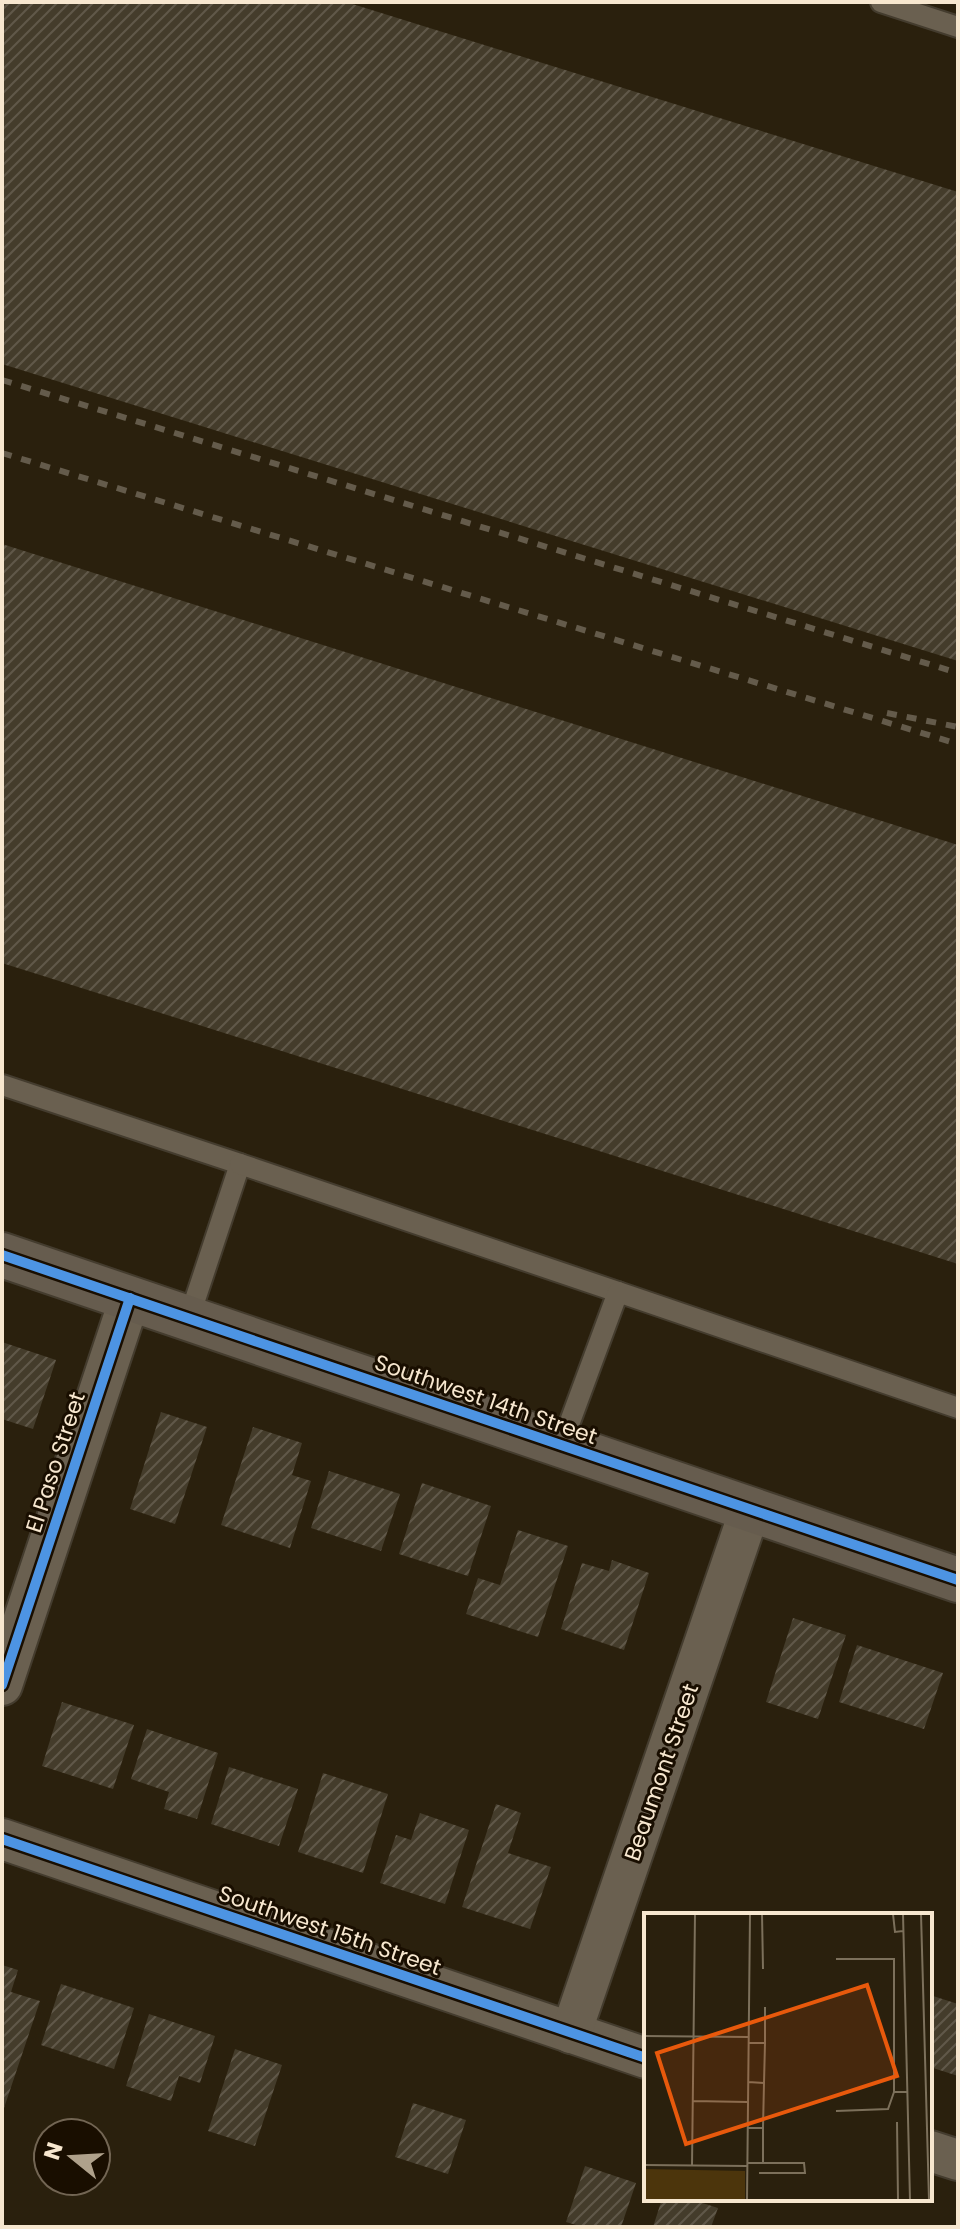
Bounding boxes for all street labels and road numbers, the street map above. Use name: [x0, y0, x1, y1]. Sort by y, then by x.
street label: Southwest 14th Street: [370, 1347, 601, 1452]
street label: El Paso Street: [18, 1388, 93, 1536]
street label: Beaumont Street: [617, 1680, 706, 1865]
street label: Southwest 15th Street: [214, 1878, 445, 1983]

